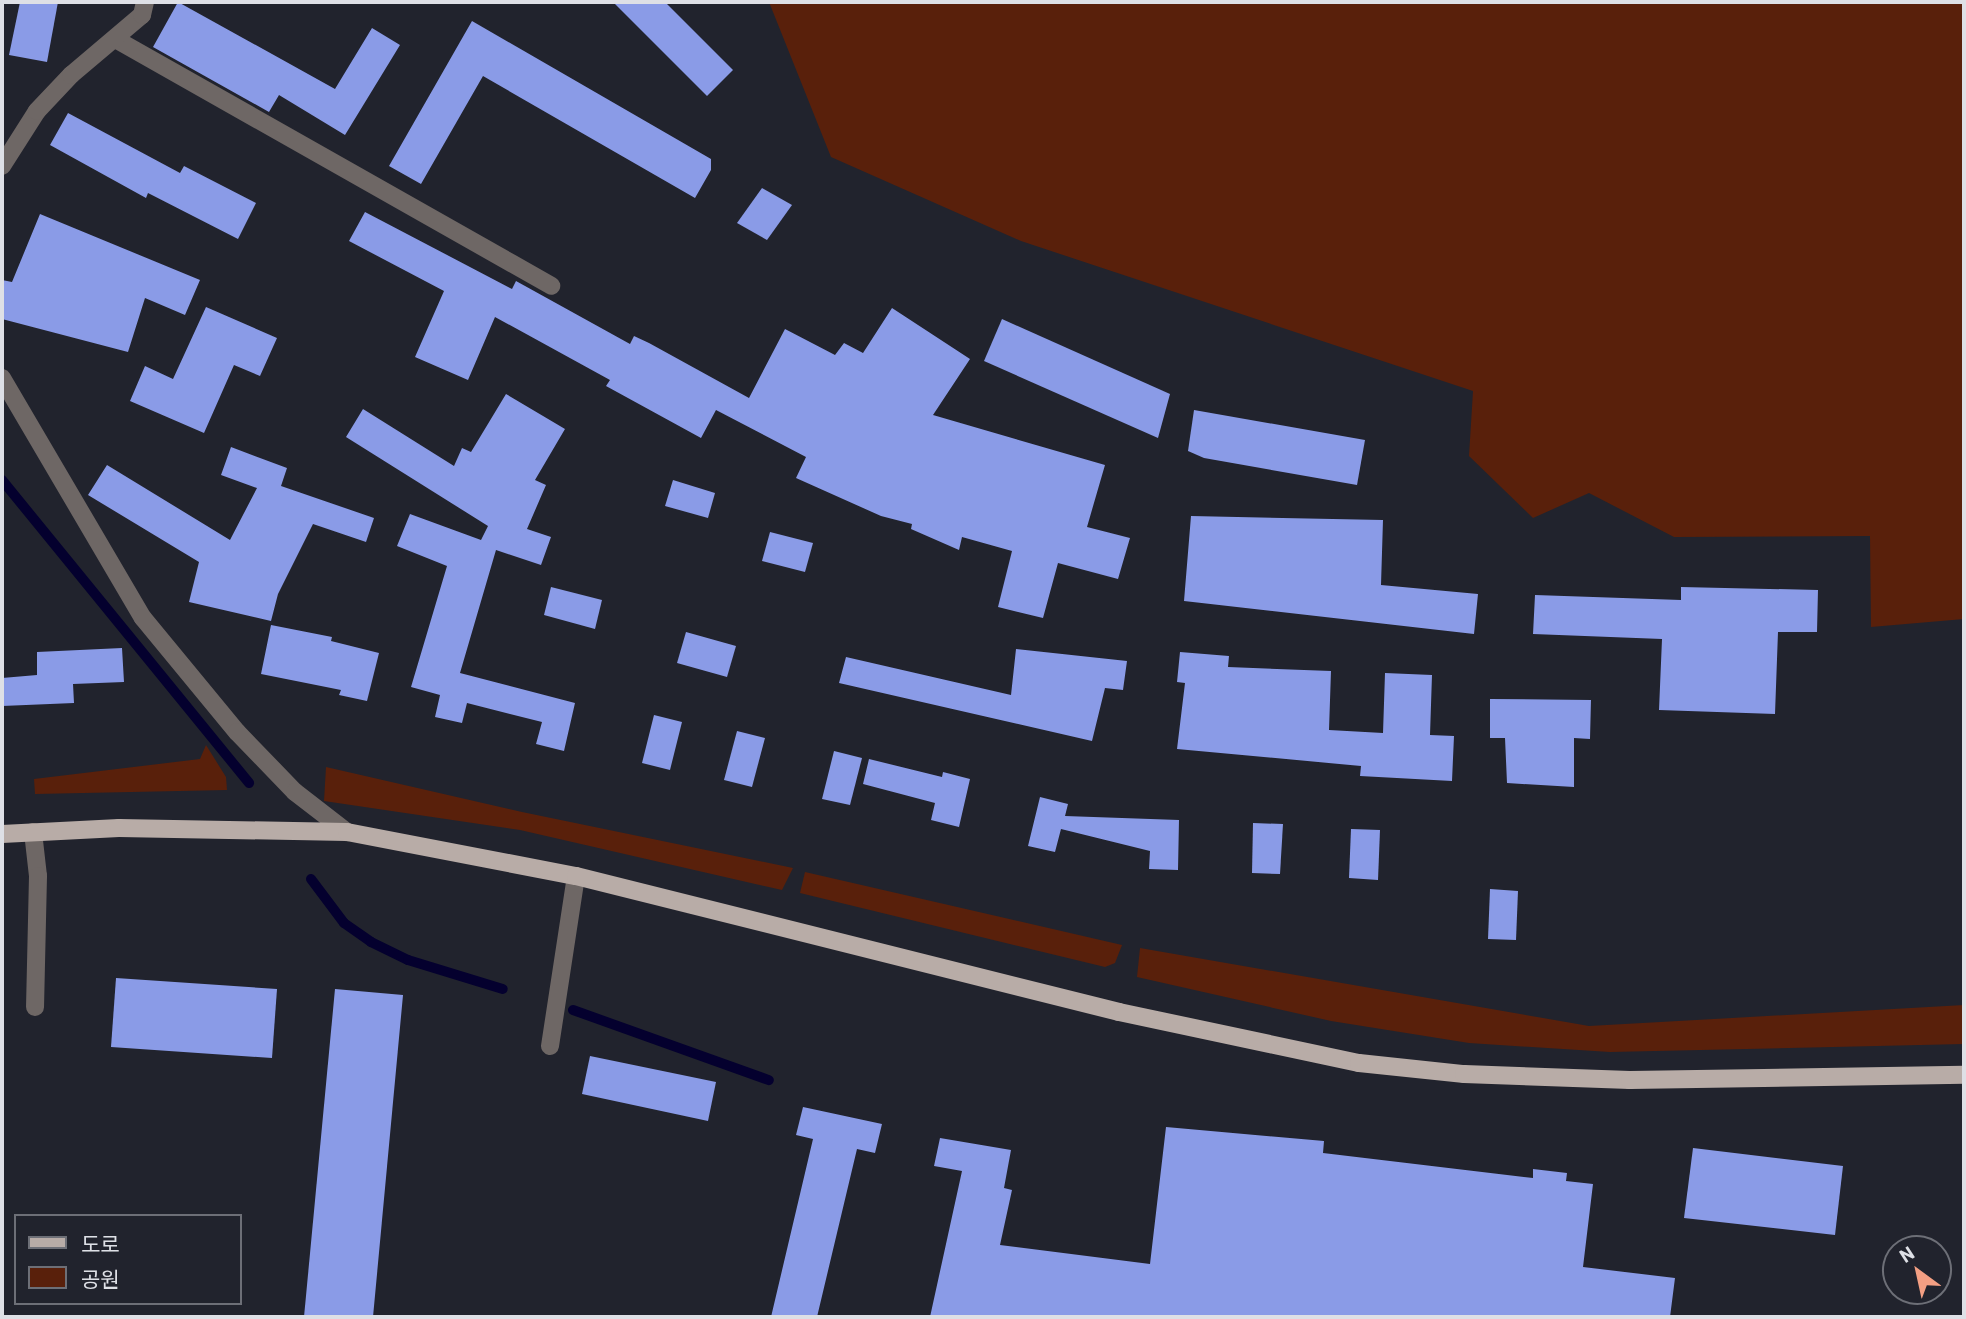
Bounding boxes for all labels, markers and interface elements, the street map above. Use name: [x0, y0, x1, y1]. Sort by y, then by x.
legend: [14, 1214, 242, 1305]
text: 도로: [81, 1231, 120, 1256]
north arrow: [1882, 1235, 1952, 1305]
text: N: [1895, 1241, 1918, 1267]
text: 공원: [81, 1266, 120, 1291]

